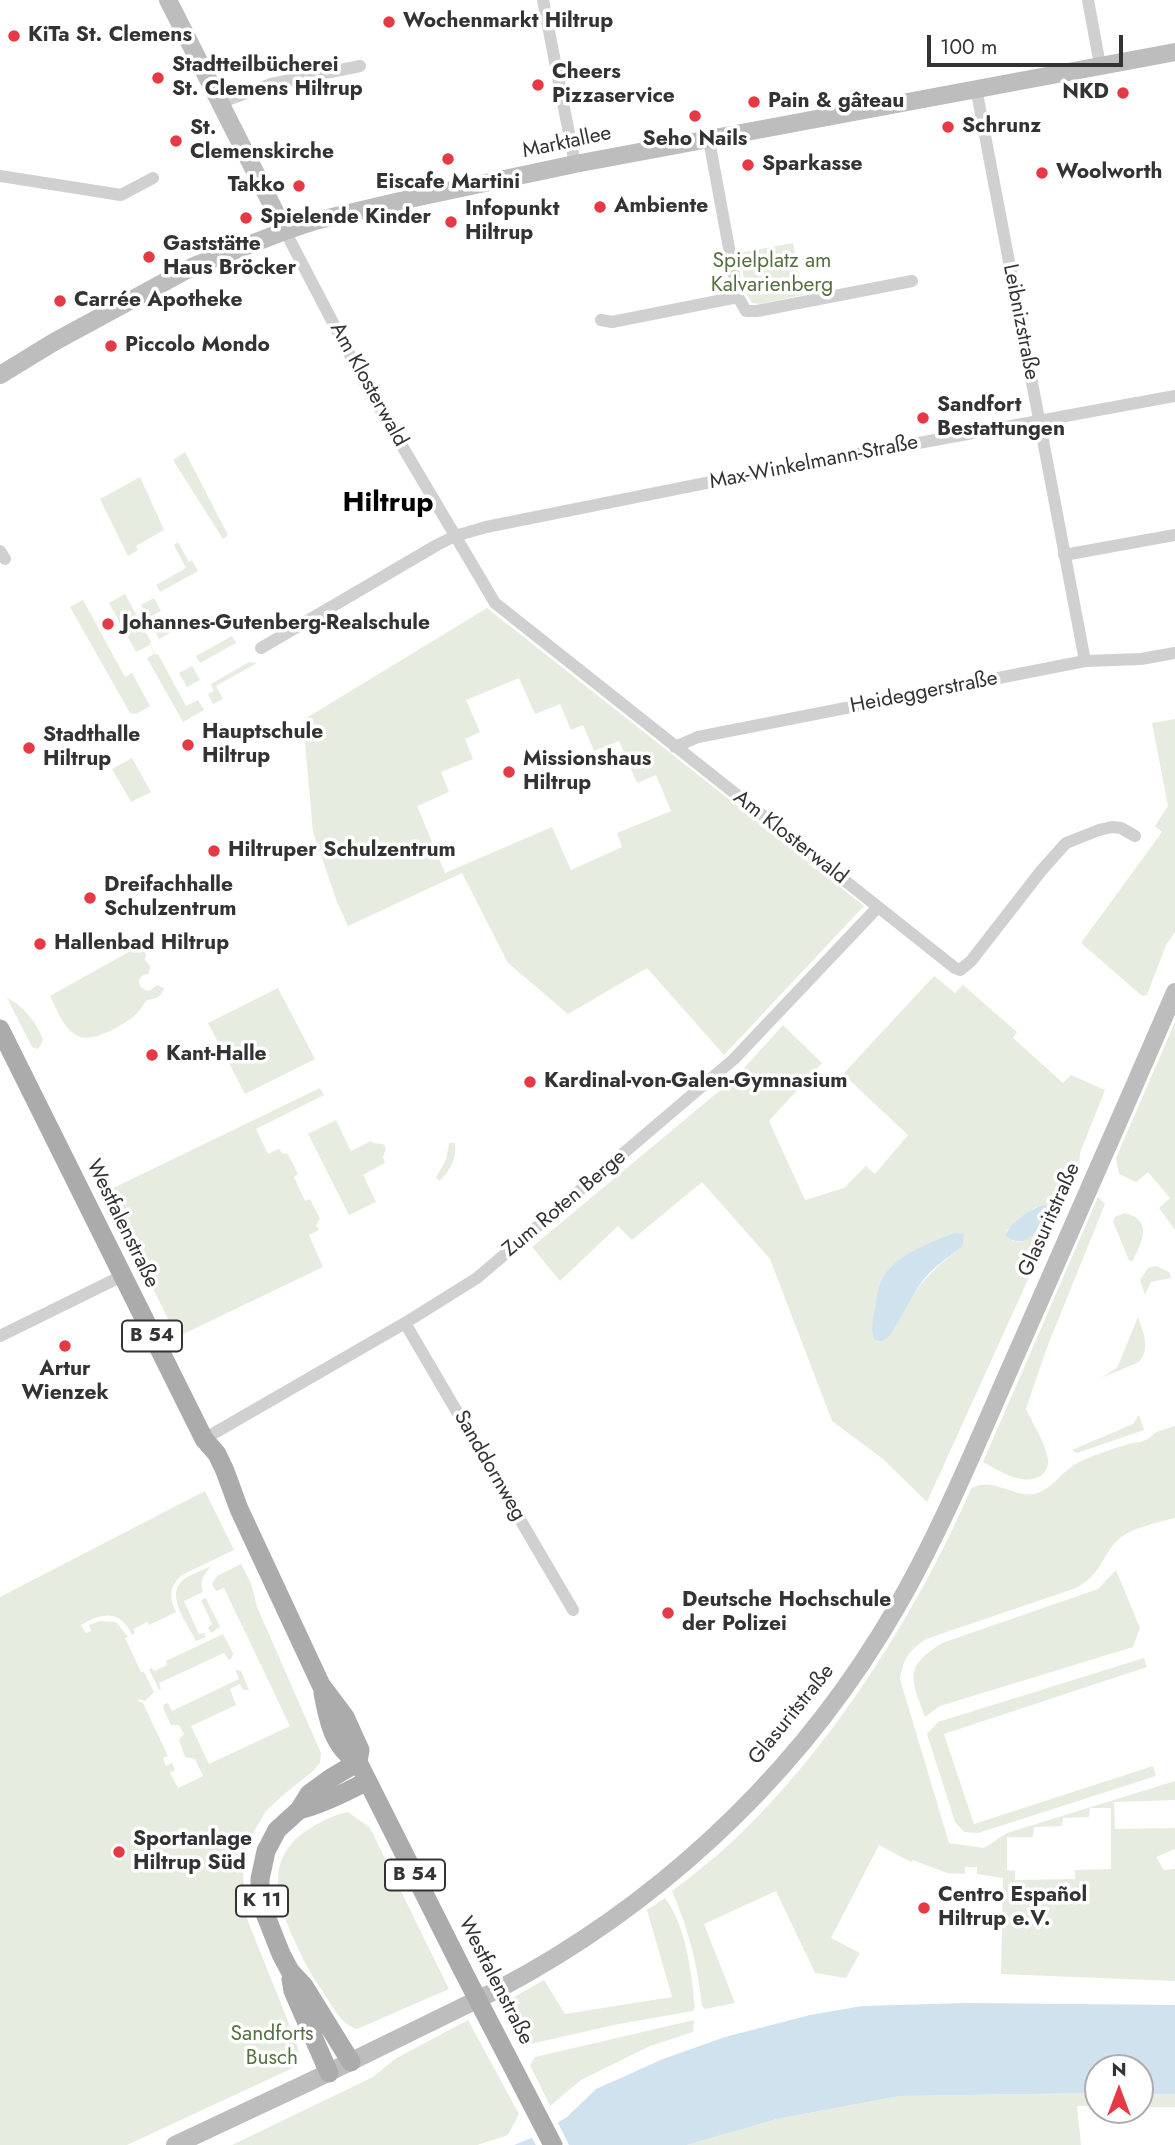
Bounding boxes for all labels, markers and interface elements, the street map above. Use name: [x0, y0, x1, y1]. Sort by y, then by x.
place label: Wochenmarkt Hiltrup: [403, 9, 613, 35]
marker: Wochenmarkt Hiltrup: [381, 14, 397, 30]
scale bar: [930, 21, 1126, 65]
place label: KiTa St. Clemens: [28, 23, 192, 49]
marker: KiTa St. Clemens: [6, 28, 22, 44]
text: 100 m: [940, 32, 997, 62]
place label: Stadtteilbücherei St. Clemens Hiltrup: [172, 53, 363, 103]
place label: Cheers Pizzaservice: [552, 60, 675, 110]
marker: Stadtteilbücherei St. Clemens Hiltrup: [150, 70, 166, 86]
marker: Cheers Pizzaservice: [530, 77, 546, 93]
place label: NKD: [1062, 80, 1109, 106]
marker: NKD: [1115, 85, 1131, 101]
place label: Pain & gâteau: [768, 89, 904, 115]
marker: Pain & gâteau: [746, 94, 762, 110]
marker: Seho Nails: [687, 108, 703, 124]
place label: Schrunz: [962, 114, 1041, 140]
place label: St. Clemenskirche: [190, 116, 334, 166]
marker: Schrunz: [940, 119, 956, 135]
street label: Marktallee: [520, 121, 614, 165]
place label: Seho Nails: [643, 127, 747, 153]
marker: St. Clemenskirche: [168, 133, 184, 149]
marker: Eiscafe Martini: [440, 151, 456, 167]
place label: Sparkasse: [762, 152, 863, 178]
marker: Sparkasse: [740, 157, 756, 173]
place label: Woolworth: [1056, 160, 1162, 186]
marker: Woolworth: [1034, 165, 1050, 181]
place label: Eiscafe Martini: [376, 170, 520, 196]
place label: Takko: [228, 173, 285, 199]
marker: Takko: [291, 178, 307, 194]
place label: Ambiente: [614, 194, 708, 220]
place label: Infopunkt Hiltrup: [465, 197, 559, 247]
marker: Ambiente: [592, 199, 608, 215]
place label: Spielende Kinder: [260, 205, 431, 231]
marker: Spielende Kinder: [238, 210, 254, 226]
marker: Infopunkt Hiltrup: [443, 214, 459, 230]
place label: Gaststätte Haus Bröcker: [163, 232, 296, 282]
marker: Gaststätte Haus Bröcker: [141, 249, 157, 265]
park label: Spielplatz am Kalvarienberg: [711, 249, 833, 299]
street label: Leibnizstraße: [996, 262, 1044, 382]
place label: Carrée Apotheke: [74, 288, 243, 314]
marker: Carrée Apotheke: [52, 293, 68, 309]
street label: Am Klosterwald: [324, 319, 412, 451]
place label: Piccolo Mondo: [125, 333, 270, 359]
marker: Piccolo Mondo: [103, 338, 119, 354]
place label: Sandfort Bestattungen: [937, 393, 1065, 443]
marker: Sandfort Bestattungen: [915, 410, 931, 426]
street label: Max-Winkelmann-Straße: [708, 430, 920, 496]
district label: Hiltrup: [342, 487, 434, 521]
place label: Johannes-Gutenberg-Realschule: [122, 611, 430, 637]
marker: Johannes-Gutenberg-Realschule: [100, 616, 116, 632]
street label: Heideggerstraße: [848, 666, 1000, 720]
place label: Hauptschule Hiltrup: [202, 720, 323, 770]
place label: Stadthalle Hiltrup: [43, 723, 140, 773]
marker: Hauptschule Hiltrup: [180, 737, 196, 753]
marker: Stadthalle Hiltrup: [21, 740, 37, 756]
place label: Missionshaus Hiltrup: [523, 747, 651, 797]
marker: Missionshaus Hiltrup: [501, 764, 517, 780]
street label: Am Klosterwald: [728, 786, 852, 890]
place label: Hiltruper Schulzentrum: [228, 838, 456, 864]
marker: Hiltruper Schulzentrum: [206, 843, 222, 859]
place label: Dreifachhalle Schulzentrum: [104, 873, 237, 923]
marker: Dreifachhalle Schulzentrum: [82, 890, 98, 906]
place label: Hallenbad Hiltrup: [54, 931, 229, 957]
marker: Hallenbad Hiltrup: [32, 936, 48, 952]
place label: Kant-Halle: [166, 1042, 267, 1068]
marker: Kant-Halle: [144, 1047, 160, 1063]
place label: Kardinal-von-Galen-Gymnasium: [544, 1069, 847, 1095]
marker: Kardinal-von-Galen-Gymnasium: [522, 1074, 538, 1090]
street label: Zum Roten Berge: [498, 1145, 632, 1263]
street label: Westfalenstraße: [80, 1156, 164, 1292]
street label: Glasuritstraße: [1014, 1159, 1086, 1281]
road number: B 54: [122, 1320, 182, 1352]
marker: Artur Wienzek: [57, 1338, 73, 1354]
place label: Artur Wienzek: [21, 1357, 109, 1407]
street label: Sanddornweg: [447, 1406, 531, 1526]
place label: Deutsche Hochschule der Polizei: [682, 1588, 891, 1638]
marker: Deutsche Hochschule der Polizei: [660, 1605, 676, 1621]
street label: Glasuritstraße: [744, 1660, 840, 1770]
place label: Sportanlage Hiltrup Süd: [133, 1827, 252, 1877]
marker: Sportanlage Hiltrup Süd: [111, 1844, 127, 1860]
road number: B 54: [385, 1859, 445, 1890]
place label: Centro Español Hiltrup e.V.: [938, 1883, 1087, 1933]
road number: K 11: [236, 1885, 288, 1916]
marker: Centro Español Hiltrup e.V.: [916, 1900, 932, 1916]
street label: Westfalenstraße: [452, 1913, 538, 2049]
park label: Sandforts Busch: [231, 2022, 313, 2072]
north arrow: [1084, 2054, 1154, 2124]
text: N: [1111, 2056, 1127, 2083]

